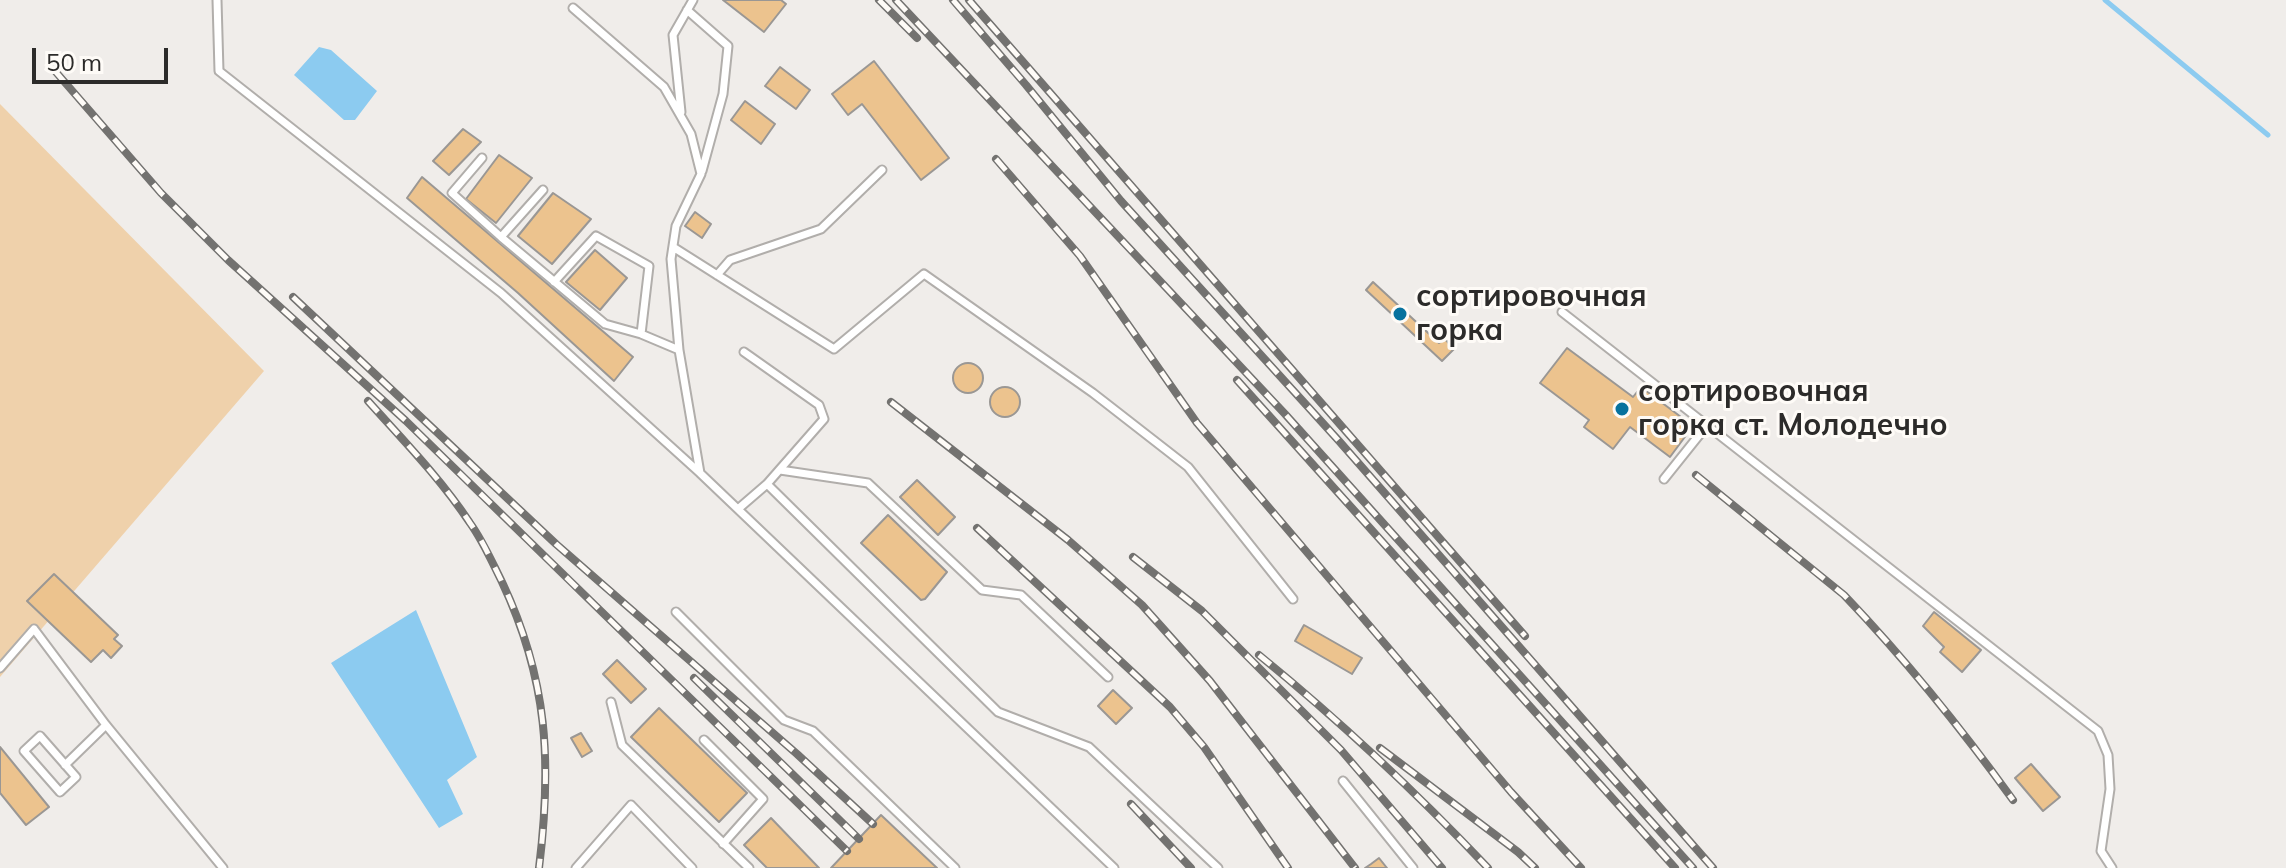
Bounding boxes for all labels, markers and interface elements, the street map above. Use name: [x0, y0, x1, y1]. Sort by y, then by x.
scale bar: [36, 32, 172, 82]
text: 50 m: [46, 47, 102, 77]
place label: сортировочная горка: [1416, 279, 1647, 350]
marker: сортировочная горка: [1391, 305, 1409, 323]
place label: сортировочная горка ст. Молодечно: [1638, 374, 1948, 444]
marker: сортировочная горка ст. Молодечно: [1613, 400, 1631, 418]

